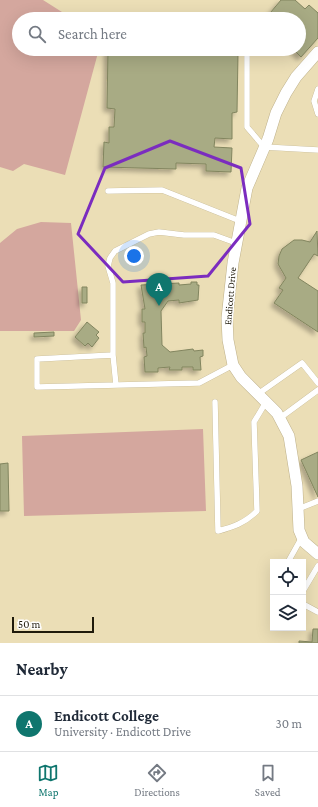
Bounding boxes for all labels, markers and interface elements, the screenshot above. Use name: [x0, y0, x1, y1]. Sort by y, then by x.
search box: [12, 12, 306, 56]
icon: search: [26, 23, 48, 45]
text: Search here: [58, 26, 127, 42]
your location: [124, 246, 144, 266]
street label: Endicott Drive: [222, 266, 238, 325]
pin: A: [146, 273, 172, 306]
map controls: [270, 559, 306, 631]
button: locate: [270, 559, 306, 595]
button: layers: [270, 595, 306, 631]
scale bar: [12, 615, 94, 634]
text: 50 m: [18, 618, 40, 630]
text: Nearby: [16, 660, 68, 679]
text: Endicott College: [54, 708, 159, 724]
text: A: [25, 716, 33, 731]
text: 30 m: [276, 716, 302, 731]
text: University · Endicott Drive: [54, 724, 191, 739]
tab: Map: [37, 762, 59, 798]
tab: Directions: [134, 762, 180, 798]
tab: Saved: [255, 762, 281, 798]

